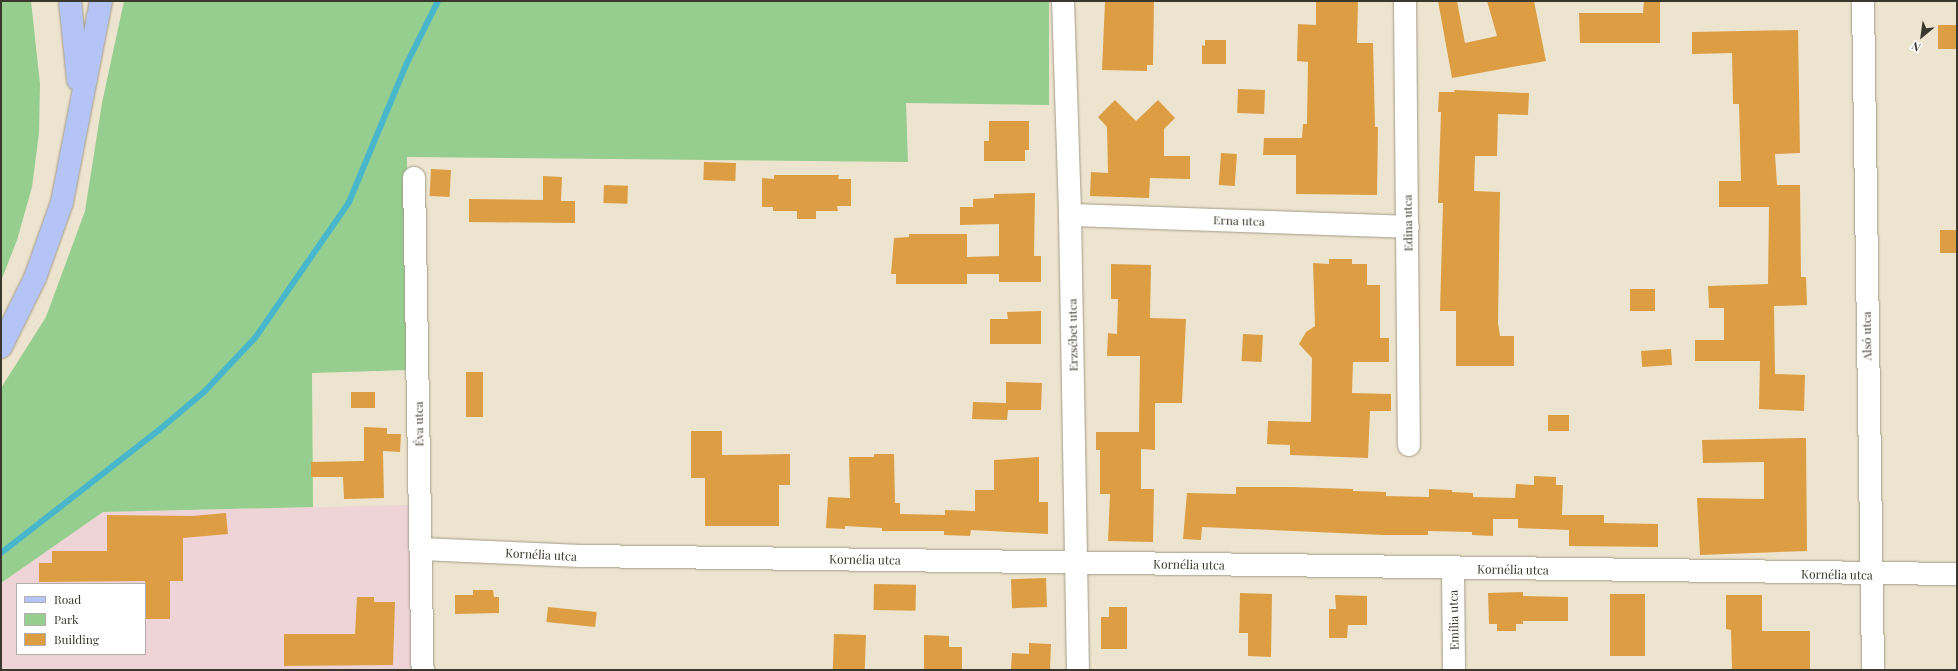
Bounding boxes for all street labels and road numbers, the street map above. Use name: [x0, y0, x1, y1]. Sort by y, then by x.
street label: Edina utca: [1400, 194, 1416, 252]
street label: Erna utca: [1213, 213, 1265, 229]
street label: Erzsébet utca: [1065, 298, 1081, 372]
street label: Alsó utca: [1859, 311, 1875, 361]
street label: Éva utca: [411, 401, 427, 447]
street label: Kornélia utca: [505, 546, 577, 564]
street label: Kornélia utca: [829, 552, 901, 568]
street label: Kornélia utca: [1153, 557, 1225, 573]
street label: Kornélia utca: [1477, 562, 1549, 578]
street label: Kornélia utca: [1801, 567, 1873, 583]
street label: Emília utca: [1446, 590, 1462, 650]

